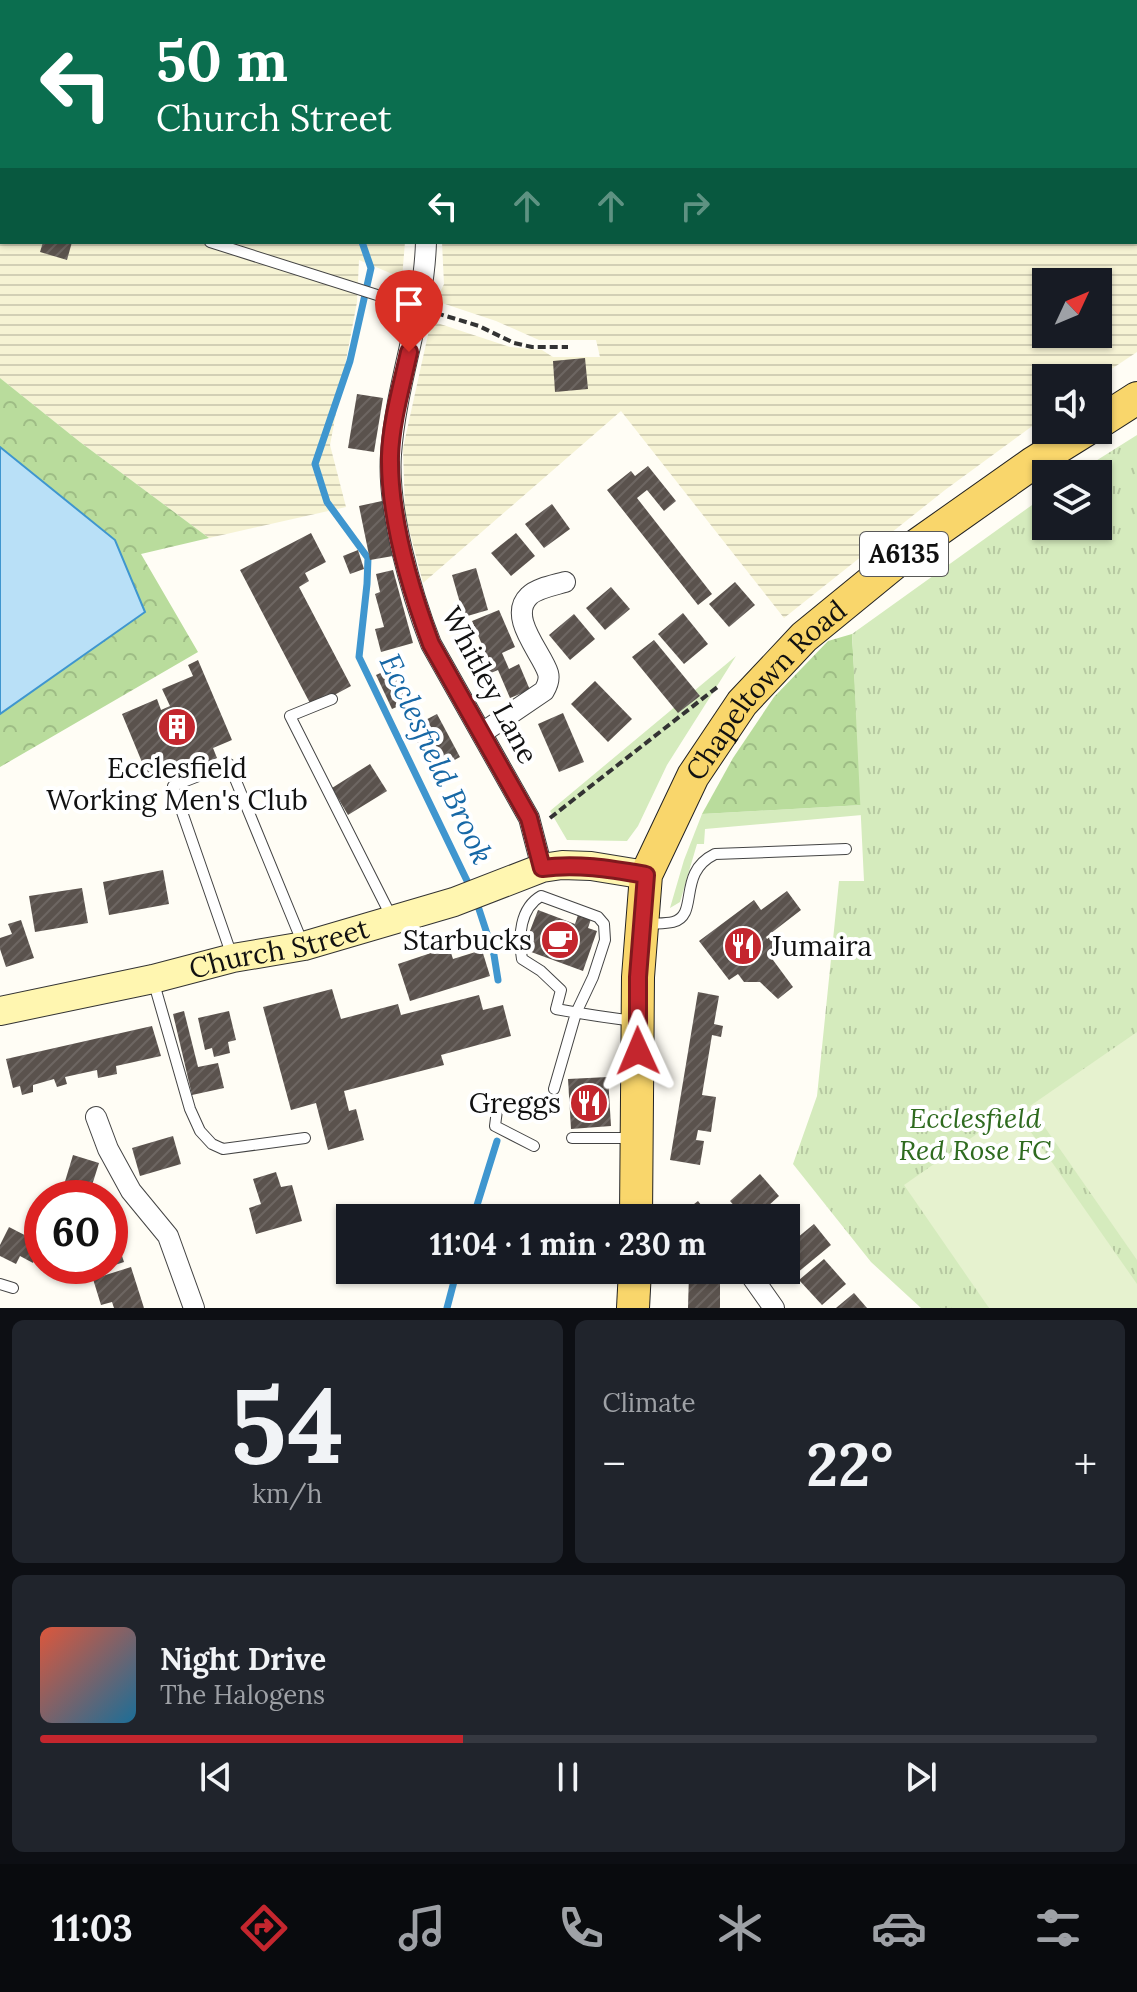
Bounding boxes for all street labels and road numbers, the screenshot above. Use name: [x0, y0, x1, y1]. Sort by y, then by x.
road number: A6135: [860, 532, 948, 576]
street label: Chapeltown Road: [677, 592, 853, 787]
street label: Whitley Lane: [434, 600, 546, 770]
street label: Church Street: [185, 910, 373, 987]

